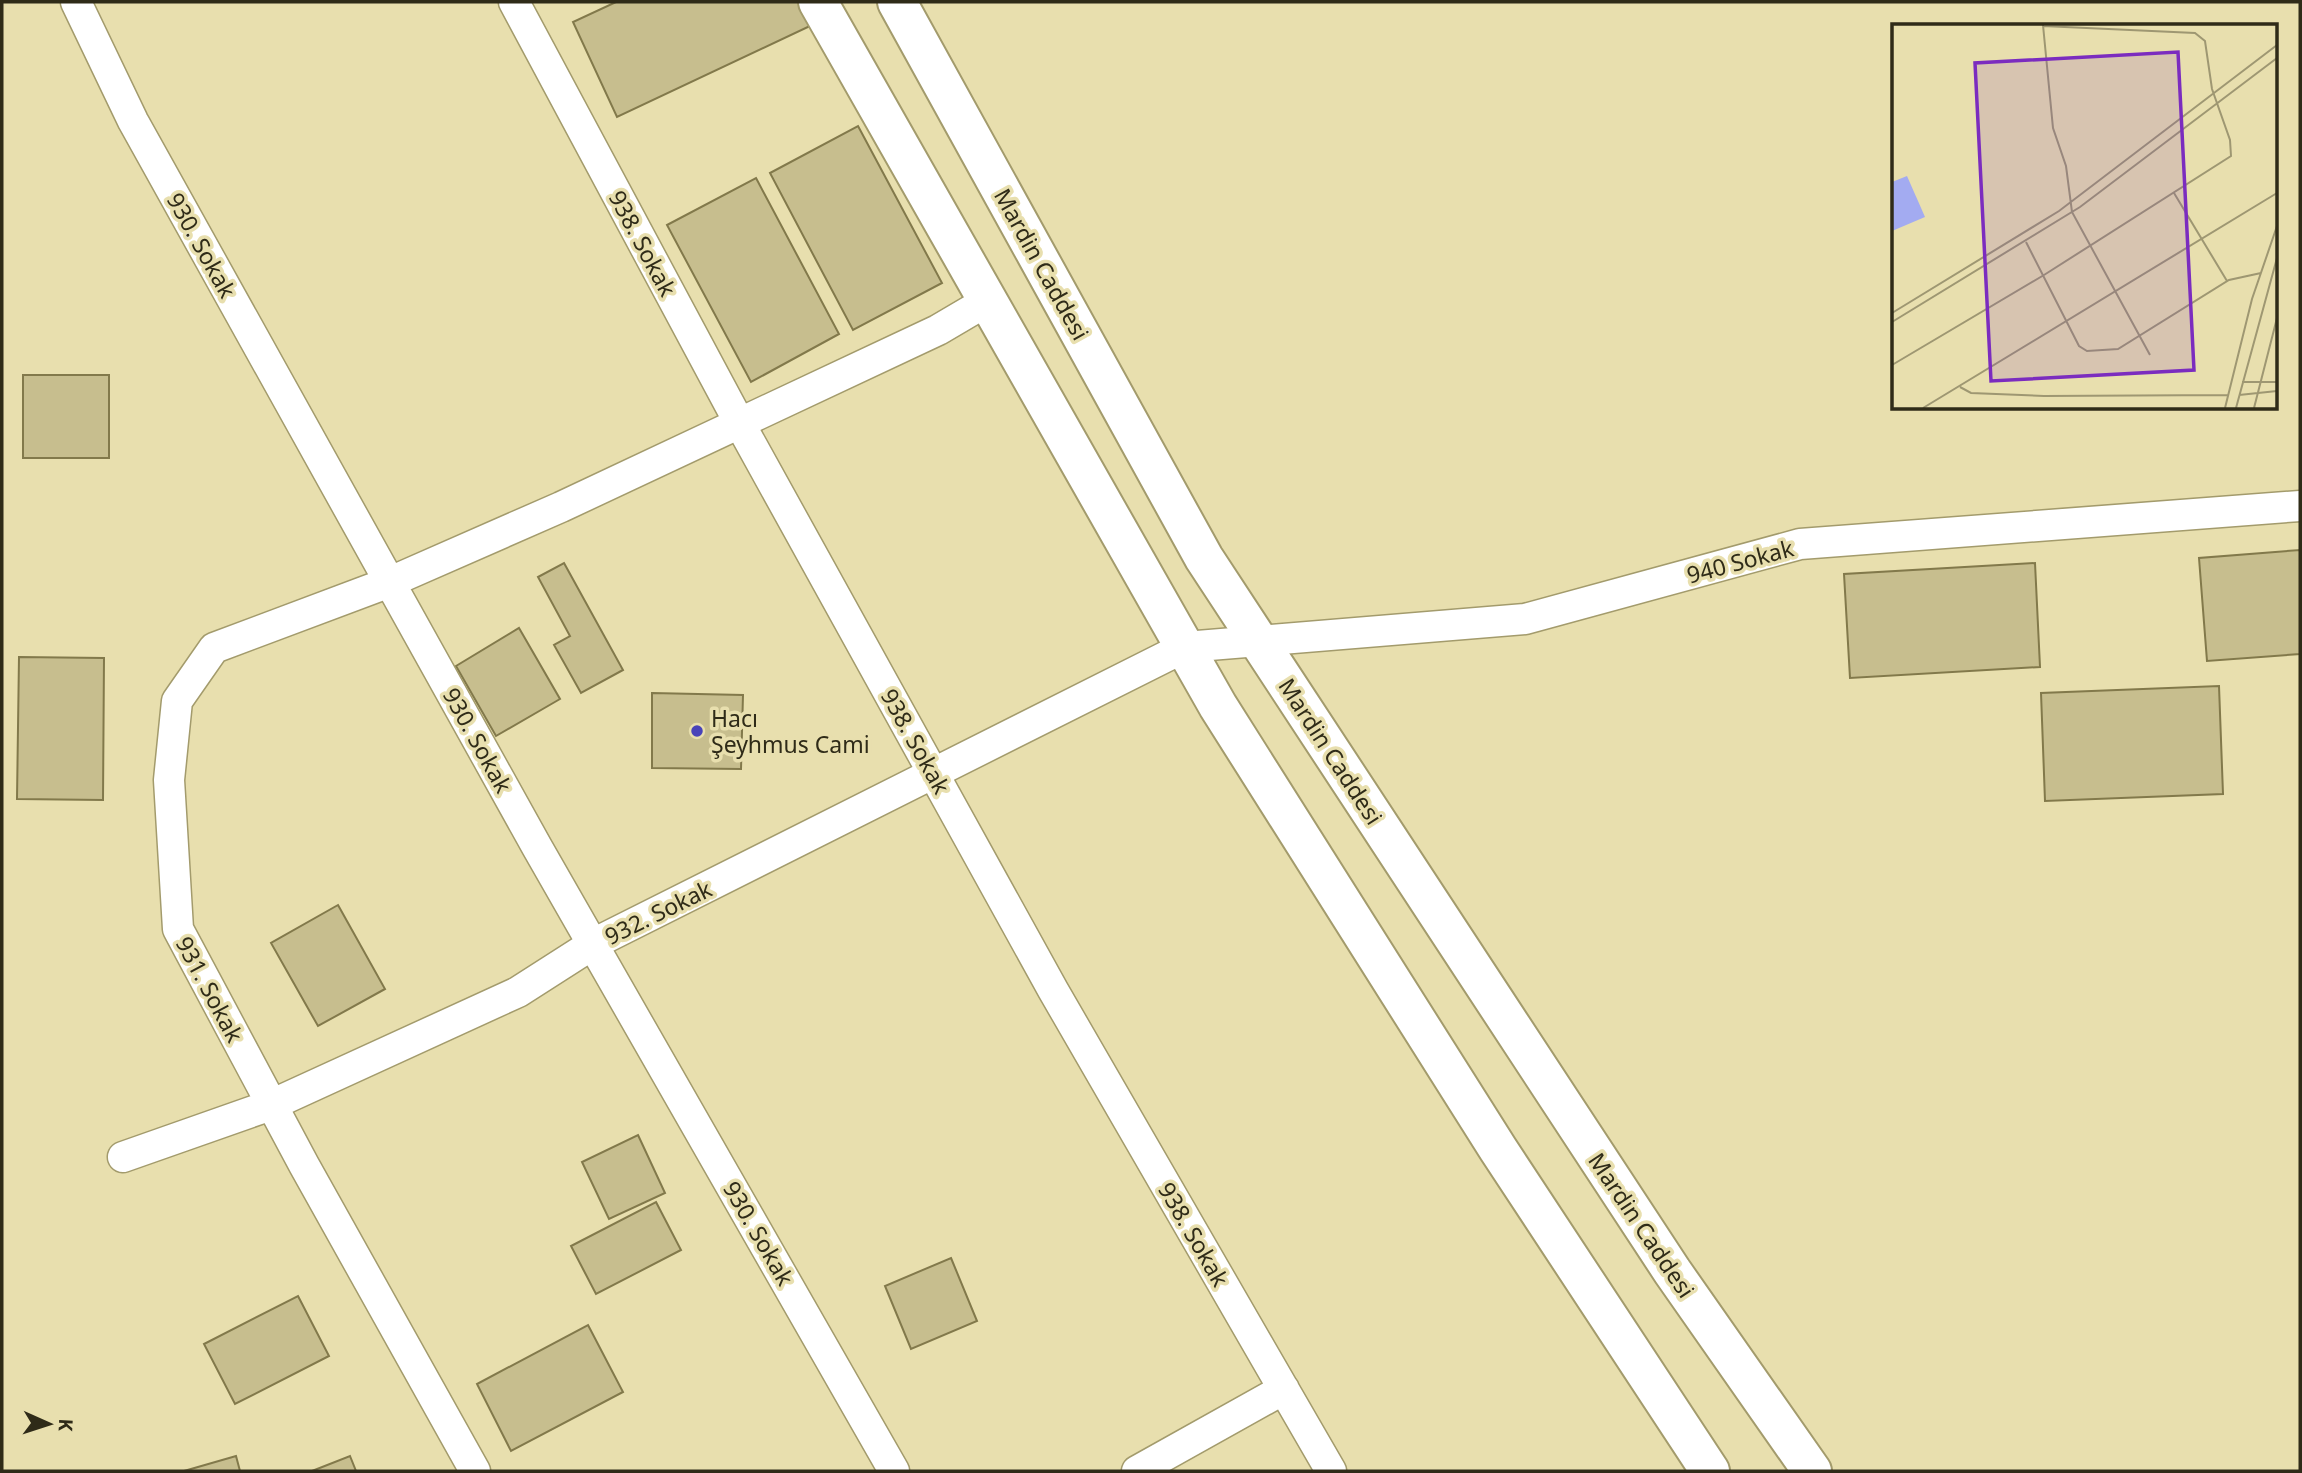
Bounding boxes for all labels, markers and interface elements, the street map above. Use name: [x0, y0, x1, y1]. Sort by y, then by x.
inset map: [1892, 24, 2278, 410]
street label: Mardin Caddesi: [987, 182, 1097, 346]
street label: 938. Sokak: [602, 184, 685, 302]
street label: 930. Sokak: [160, 187, 244, 304]
street label: 940 Sokak: [1683, 531, 1798, 591]
street label: Mardin Caddesi: [1272, 672, 1390, 830]
street label: 930. Sokak: [436, 682, 520, 799]
street label: 938. Sokak: [874, 683, 958, 800]
place label: Hacı Şeyhmus Cami: [711, 702, 870, 760]
marker: Hacı Şeyhmus Cami: [689, 723, 705, 739]
street label: 932. Sokak: [599, 872, 718, 952]
street label: 931. Sokak: [169, 930, 252, 1048]
street label: Mardin Caddesi: [1582, 1146, 1702, 1304]
street label: 930. Sokak: [716, 1175, 802, 1292]
street label: 938. Sokak: [1151, 1176, 1237, 1293]
north arrow: [14, 1389, 84, 1459]
text: K: [53, 1418, 79, 1432]

